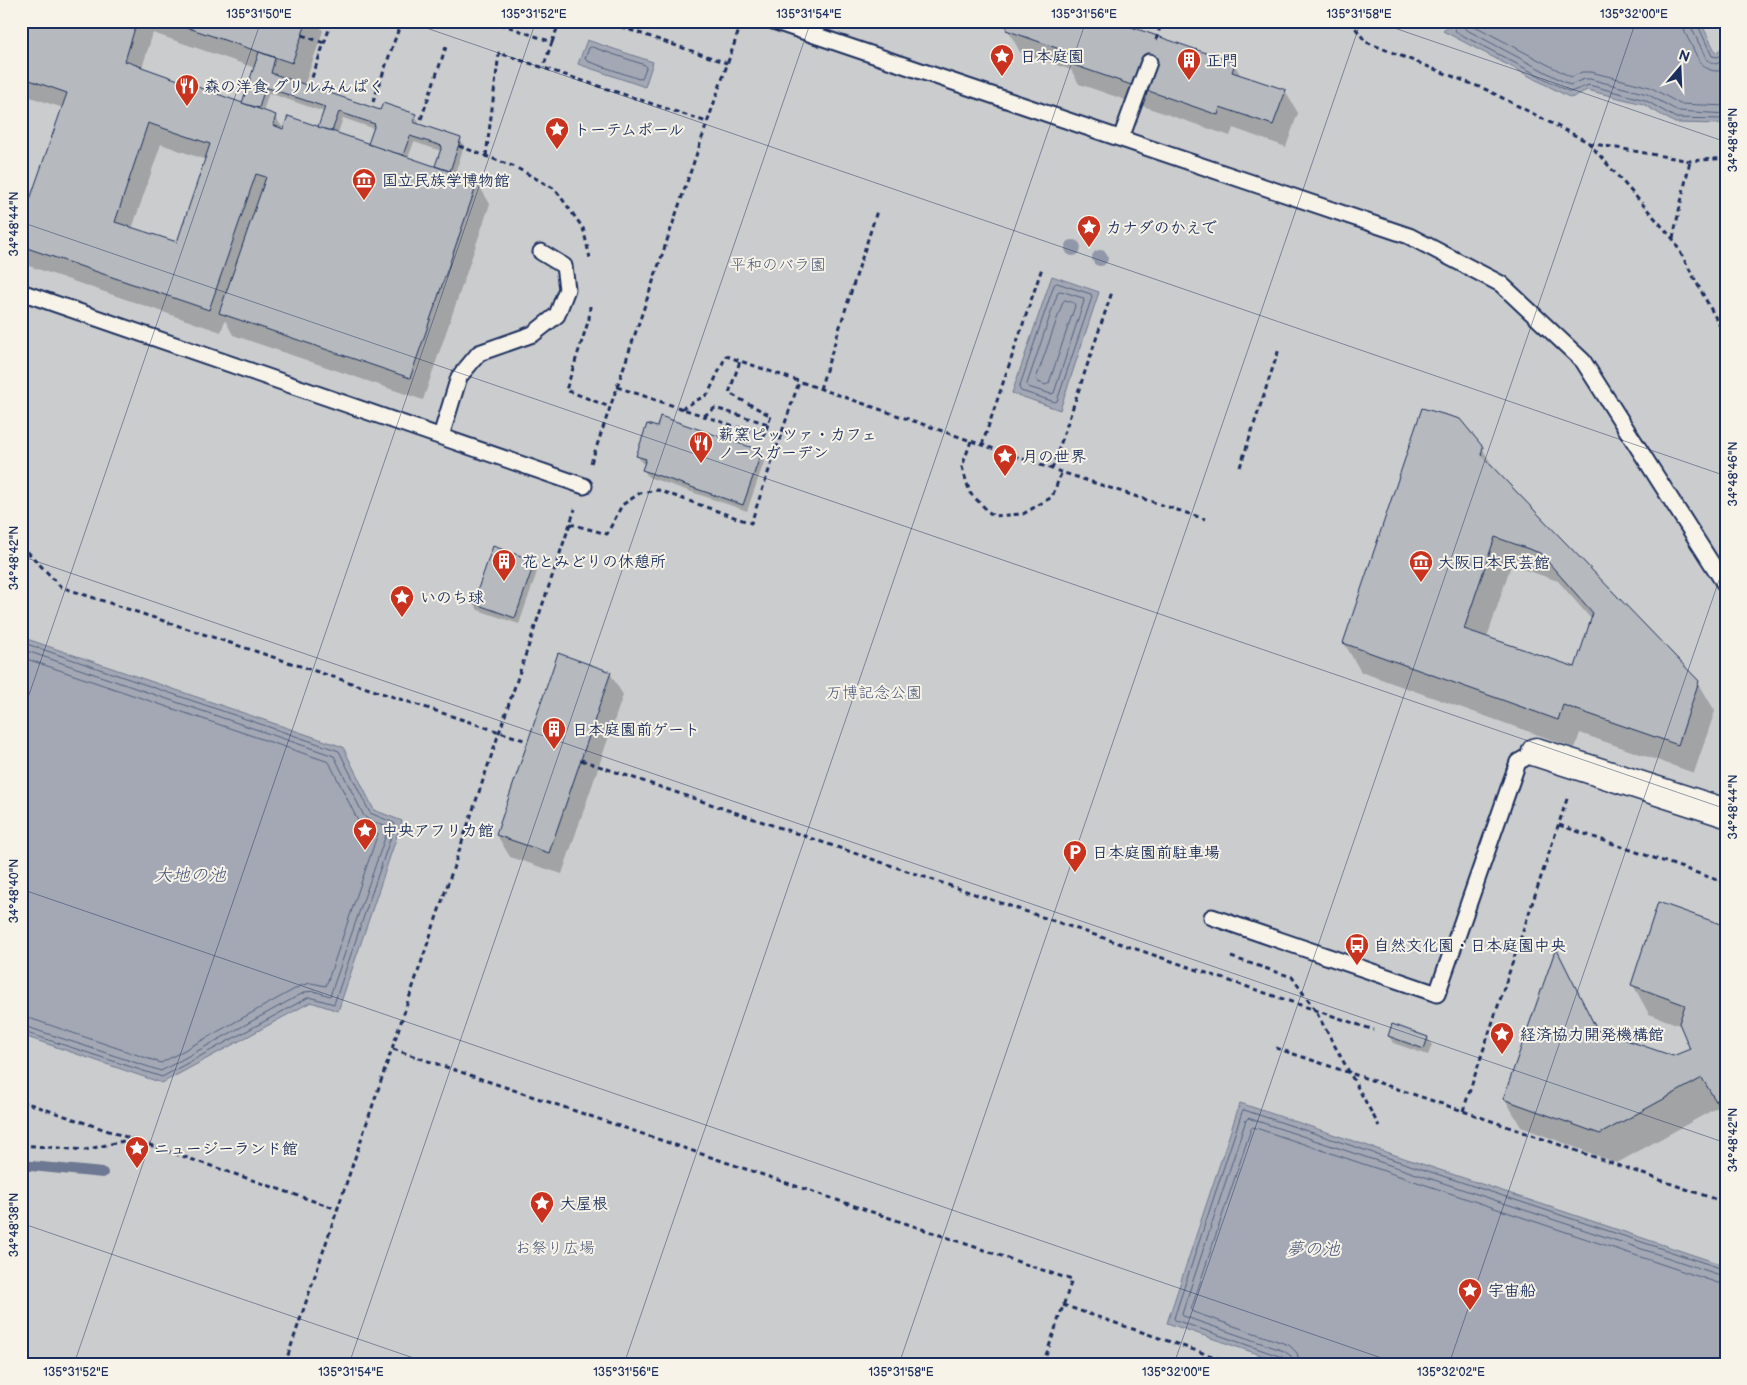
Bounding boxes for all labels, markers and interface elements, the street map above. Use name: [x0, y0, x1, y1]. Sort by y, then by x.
text: 135°31'50"E: [226, 7, 292, 22]
text: 135°31'52"E: [501, 7, 567, 22]
text: 135°31'54"E: [776, 7, 842, 22]
text: 135°31'56"E: [1051, 7, 1117, 22]
text: 135°31'58"E: [1326, 7, 1392, 22]
text: 135°32'00"E: [1600, 7, 1668, 22]
north arrow: [1654, 42, 1704, 92]
place icon: 日本庭園: [989, 43, 1015, 77]
text: N: [1676, 46, 1692, 66]
building icon: 正門: [1176, 47, 1202, 81]
place label: 日本庭園: [1020, 48, 1084, 67]
place label: 正門: [1206, 52, 1238, 71]
restaurant icon: 森の洋食 グリルみんぱく: [174, 73, 200, 107]
place label: 森の洋食 グリルみんぱく: [204, 78, 384, 97]
text: 34°48'48"N: [1726, 108, 1741, 172]
place icon: トーテムポール: [544, 116, 570, 150]
place label: トーテムポール: [574, 121, 684, 140]
museum icon: 国立民族学博物館: [351, 167, 377, 201]
place label: 国立民族学博物館: [382, 172, 510, 191]
text: 34°48'44"N: [7, 192, 22, 256]
place icon: カナダのかえで: [1076, 214, 1102, 248]
place label: カナダのかえで: [1106, 219, 1217, 238]
park label: 平和のバラ園: [730, 256, 826, 275]
place label: 薪窯ピッツァ・カフェ ノースガーデン: [718, 426, 877, 463]
restaurant icon: 薪窯ピッツァ・カフェ ノースガーデン: [688, 430, 714, 464]
text: 34°48'46"N: [1726, 442, 1741, 506]
place icon: 月の世界: [992, 443, 1018, 477]
place label: 月の世界: [1022, 448, 1086, 467]
text: 34°48'42"N: [7, 526, 22, 590]
building icon: 花とみどりの休憩所: [491, 548, 517, 582]
museum icon: 大阪日本民芸館: [1408, 549, 1434, 583]
place label: 花とみどりの休憩所: [522, 553, 666, 572]
place label: 大阪日本民芸館: [1438, 554, 1550, 573]
place icon: いのち球: [389, 584, 415, 618]
place label: いのち球: [420, 589, 484, 608]
park label: 万博記念公園: [826, 684, 922, 703]
building icon: 日本庭園前ゲート: [541, 716, 567, 750]
place label: 日本庭園前ゲート: [572, 721, 700, 740]
text: 34°48'44"N: [1726, 775, 1741, 839]
place icon: 中央アフリカ館: [352, 817, 378, 851]
place label: 中央アフリカ館: [382, 822, 494, 841]
parking icon: 日本庭園前駐車場: [1062, 839, 1088, 873]
place label: 日本庭園前駐車場: [1092, 844, 1220, 863]
text: 34°48'40"N: [7, 859, 22, 923]
water label: 大地の池: [154, 865, 227, 886]
bus stop icon: 自然文化園・日本庭園中央: [1344, 932, 1370, 966]
place label: 自然文化園・日本庭園中央: [1374, 937, 1566, 956]
place icon: 経済協力開発機構館: [1489, 1021, 1515, 1055]
place label: 経済協力開発機構館: [1520, 1026, 1664, 1045]
text: 34°48'42"N: [1726, 1108, 1741, 1172]
place icon: ニュージーランド館: [124, 1135, 150, 1169]
place label: ニュージーランド館: [154, 1140, 298, 1159]
place icon: 大屋根: [529, 1190, 555, 1224]
text: 34°48'38"N: [7, 1193, 22, 1257]
place label: 大屋根: [560, 1195, 608, 1214]
park label: お祭り広場: [515, 1239, 595, 1258]
water label: 夢の池: [1286, 1239, 1341, 1260]
place icon: 宇宙船: [1457, 1277, 1483, 1311]
place label: 宇宙船: [1488, 1282, 1536, 1301]
text: 135°31'52"E: [43, 1365, 109, 1380]
text: 135°31'54"E: [318, 1365, 384, 1380]
text: 135°31'56"E: [593, 1365, 659, 1380]
text: 135°31'58"E: [868, 1365, 934, 1380]
text: 135°32'00"E: [1142, 1365, 1210, 1380]
text: 135°32'02"E: [1417, 1365, 1485, 1380]

